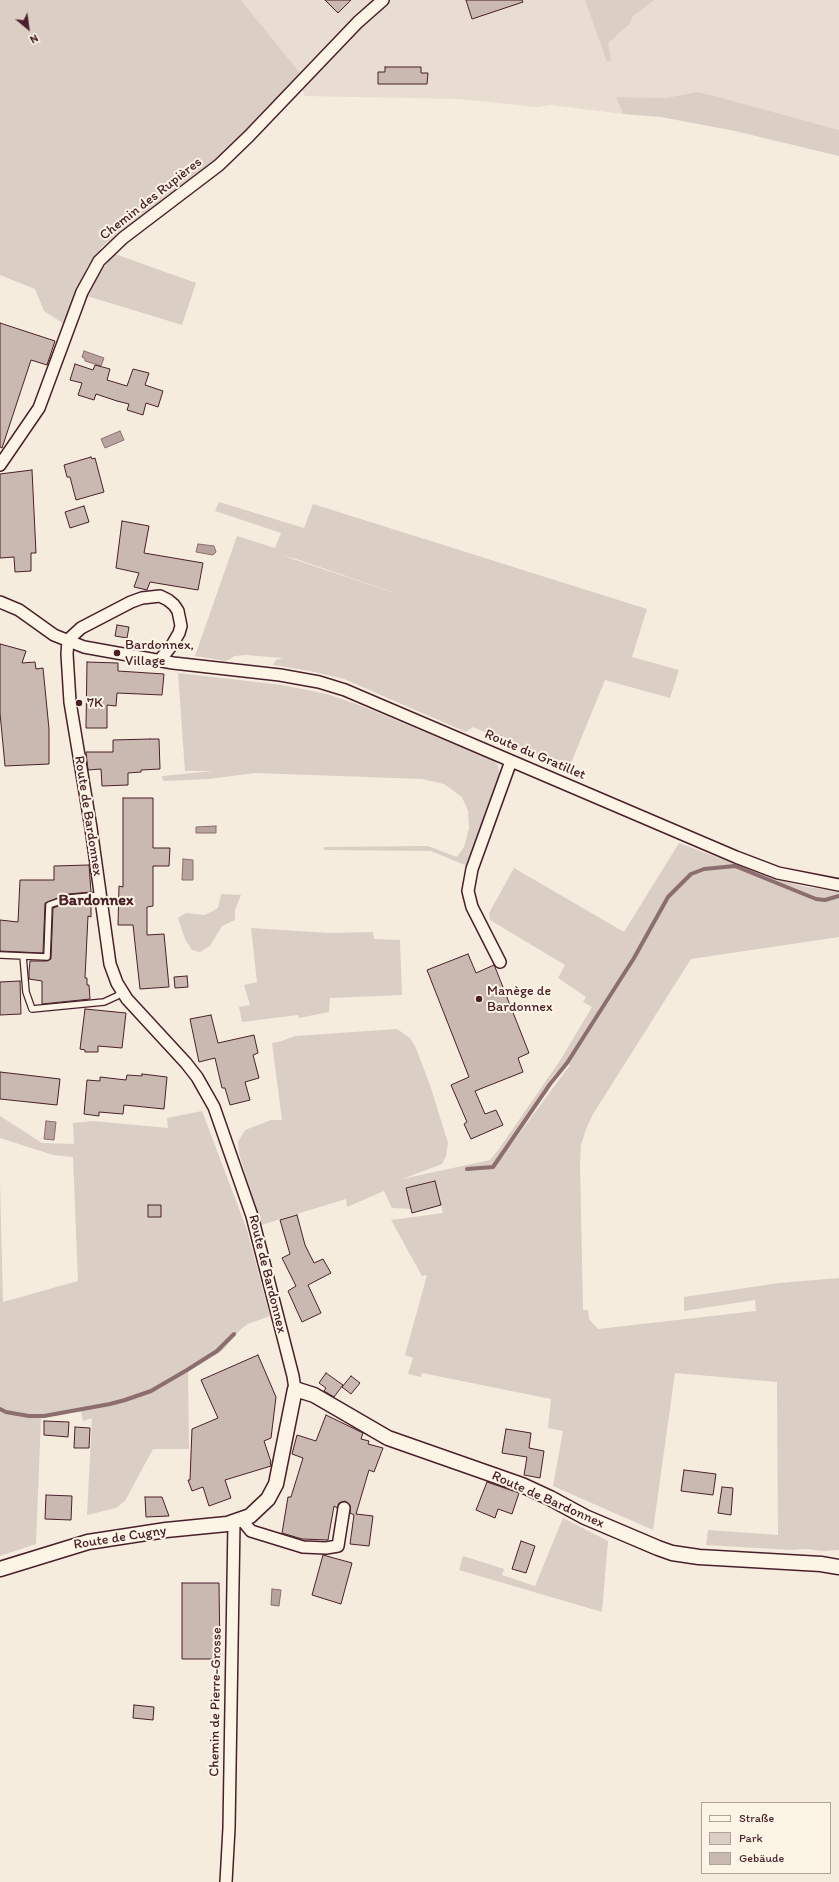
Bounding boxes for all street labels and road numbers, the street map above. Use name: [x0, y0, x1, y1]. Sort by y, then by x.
street label: Chemin des Rupières: [97, 154, 205, 244]
street label: Route du Gratillet: [482, 726, 588, 784]
street label: Route de Bardonnex: [70, 755, 106, 877]
street label: Route de Bardonnex: [244, 1213, 290, 1335]
street label: Route de Bardonnex: [489, 1468, 607, 1532]
street label: Route de Cugny: [72, 1522, 168, 1554]
street label: Chemin de Pierre-Grosse: [206, 1627, 226, 1777]

